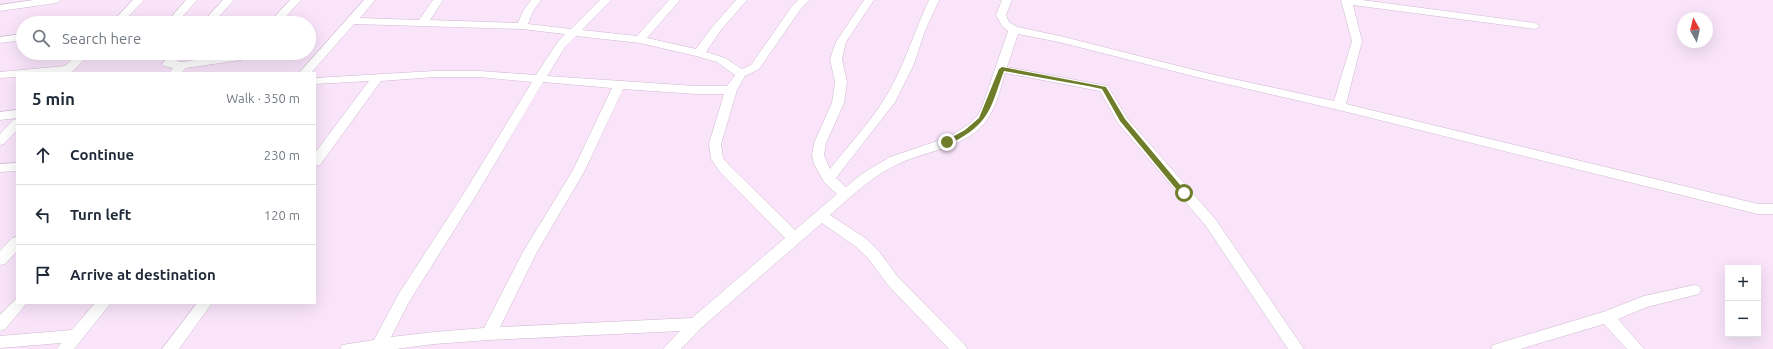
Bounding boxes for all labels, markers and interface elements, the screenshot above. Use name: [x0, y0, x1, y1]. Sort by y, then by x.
north arrow: [1677, 12, 1713, 48]
search box: [16, 16, 316, 60]
icon: search: [30, 27, 52, 49]
text: Search here: [62, 30, 141, 47]
text: 5 min: [32, 89, 75, 108]
text: Walk · 350 m: [226, 91, 300, 105]
route end: [938, 133, 956, 151]
icon: ahead: [32, 144, 54, 166]
text: Continue: [70, 146, 134, 163]
text: 230 m: [264, 148, 300, 162]
route start: [1175, 184, 1193, 202]
icon: left: [32, 204, 54, 226]
text: Turn left: [70, 206, 131, 223]
text: 120 m: [264, 208, 300, 222]
icon: arrive: [32, 264, 54, 286]
map controls: [1725, 265, 1761, 337]
button: +: [1725, 265, 1761, 301]
text: Arrive at destination: [70, 266, 216, 283]
button: −: [1725, 301, 1761, 337]

